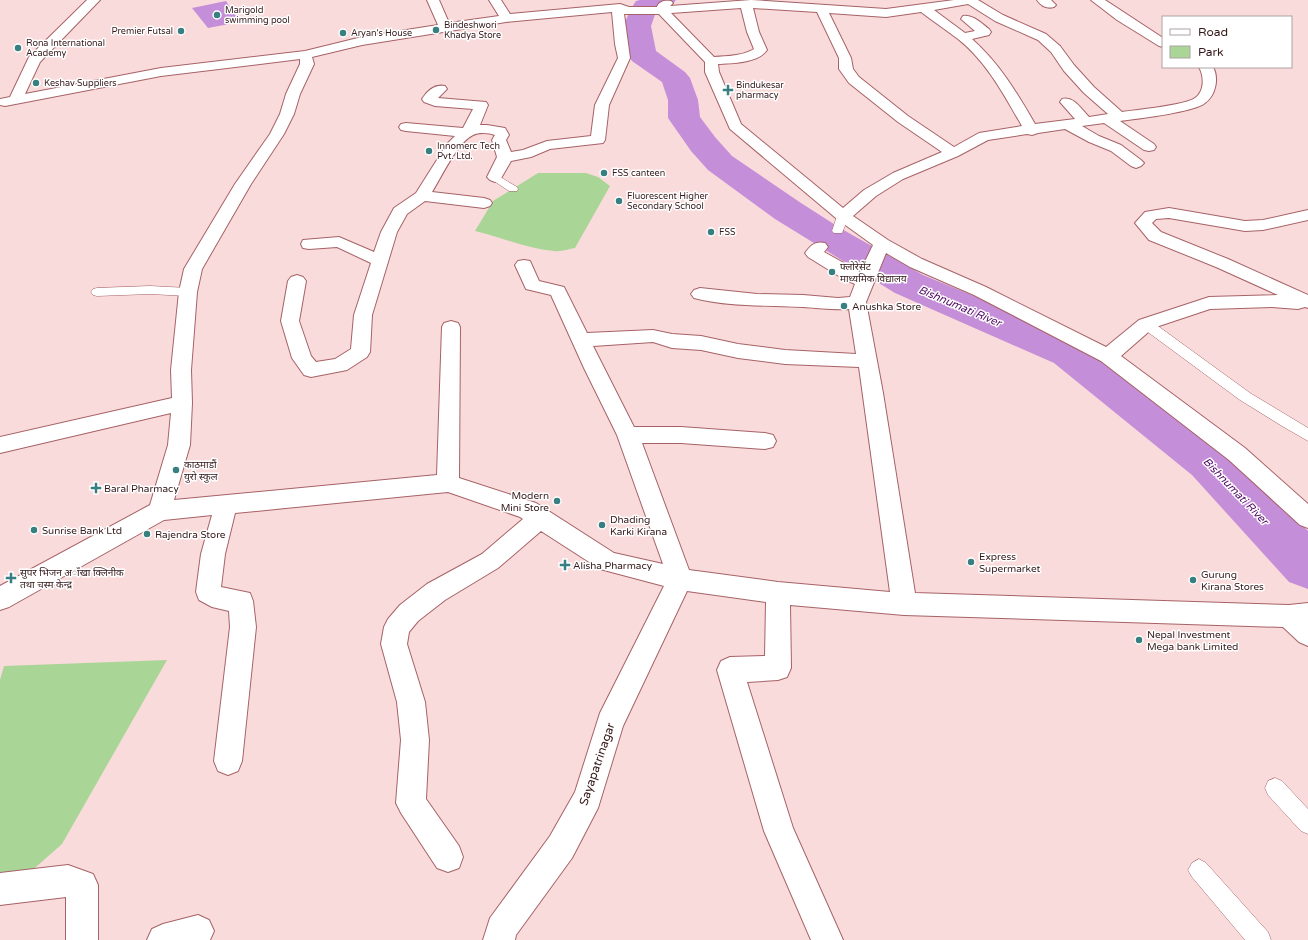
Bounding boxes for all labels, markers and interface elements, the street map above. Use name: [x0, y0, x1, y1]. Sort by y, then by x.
place label: Marigold swimming pool: [225, 5, 290, 26]
marker: Marigold swimming pool: [212, 10, 222, 20]
legend: [1162, 16, 1292, 68]
place label: Bindeshwori Khadya Store: [444, 20, 501, 41]
marker: Bindeshwori Khadya Store: [431, 25, 441, 35]
text: Road: [1198, 25, 1228, 39]
place label: Premier Futsal: [112, 26, 173, 37]
marker: Premier Futsal: [176, 26, 186, 36]
marker: Aryan's House: [338, 28, 348, 38]
place label: Aryan's House: [351, 28, 412, 39]
place label: Rona International Academy: [26, 38, 105, 59]
marker: Rona International Academy: [13, 43, 23, 53]
text: Park: [1198, 45, 1224, 59]
marker: Keshav Suppliers: [31, 78, 41, 88]
place label: Keshav Suppliers: [44, 78, 117, 89]
place label: Bindukesar pharmacy: [736, 80, 784, 101]
marker: Bindukesar pharmacy: [723, 85, 733, 95]
place label: Innomerc Tech Pvt. Ltd.: [437, 141, 500, 162]
marker: Innomerc Tech Pvt. Ltd.: [424, 146, 434, 156]
marker: FSS canteen: [599, 168, 609, 178]
place label: FSS canteen: [612, 168, 665, 179]
place label: Fluorescent Higher Secondary School: [627, 191, 709, 212]
marker: Fluorescent Higher Secondary School: [614, 196, 624, 206]
marker: FSS: [706, 227, 716, 237]
place label: FSS: [719, 227, 736, 238]
place label: फ्लोरेसेंट माध्यमिक विद्यालय: [840, 261, 907, 285]
marker: फ्लोरेसेंट माध्यमिक विद्यालय: [827, 267, 837, 277]
water label: Bishnumati River: [917, 283, 1005, 330]
marker: Anushka Store: [839, 301, 849, 311]
place label: Anushka Store: [852, 301, 921, 313]
water label: Bishnumati River: [1200, 455, 1272, 529]
place label: काठमाडौं युरो स्कुल: [184, 459, 218, 483]
marker: काठमाडौं युरो स्कुल: [171, 465, 181, 475]
marker: Baral Pharmacy: [91, 483, 101, 493]
place label: Baral Pharmacy: [104, 483, 179, 495]
place label: Modern Mini Store: [501, 490, 549, 514]
marker: Modern Mini Store: [552, 496, 562, 506]
place label: Dhading Karki Kirana: [610, 514, 667, 538]
marker: Dhading Karki Kirana: [597, 520, 607, 530]
marker: Sunrise Bank Ltd: [29, 525, 39, 535]
place label: Sunrise Bank Ltd: [42, 525, 122, 537]
marker: Rajendra Store: [142, 529, 152, 539]
place label: Rajendra Store: [155, 529, 226, 541]
place label: Express Supermarket: [979, 551, 1041, 575]
marker: Express Supermarket: [966, 557, 976, 567]
marker: Alisha Pharmacy: [560, 560, 570, 570]
place label: Alisha Pharmacy: [573, 560, 653, 572]
place label: सुपर भिजन अाँखा क्लिनीक तथा चस्म केन्द्र: [20, 567, 124, 591]
place label: Gurung Kirana Stores: [1201, 569, 1264, 593]
marker: सुपर भिजन अाँखा क्लिनीक तथा चस्म केन्द्र: [5, 572, 17, 584]
marker: Gurung Kirana Stores: [1188, 575, 1198, 585]
place label: Nepal Investment Mega bank Limited: [1147, 629, 1238, 653]
marker: Nepal Investment Mega bank Limited: [1134, 635, 1144, 645]
street label: Sayapatrinagar: [576, 720, 618, 807]

